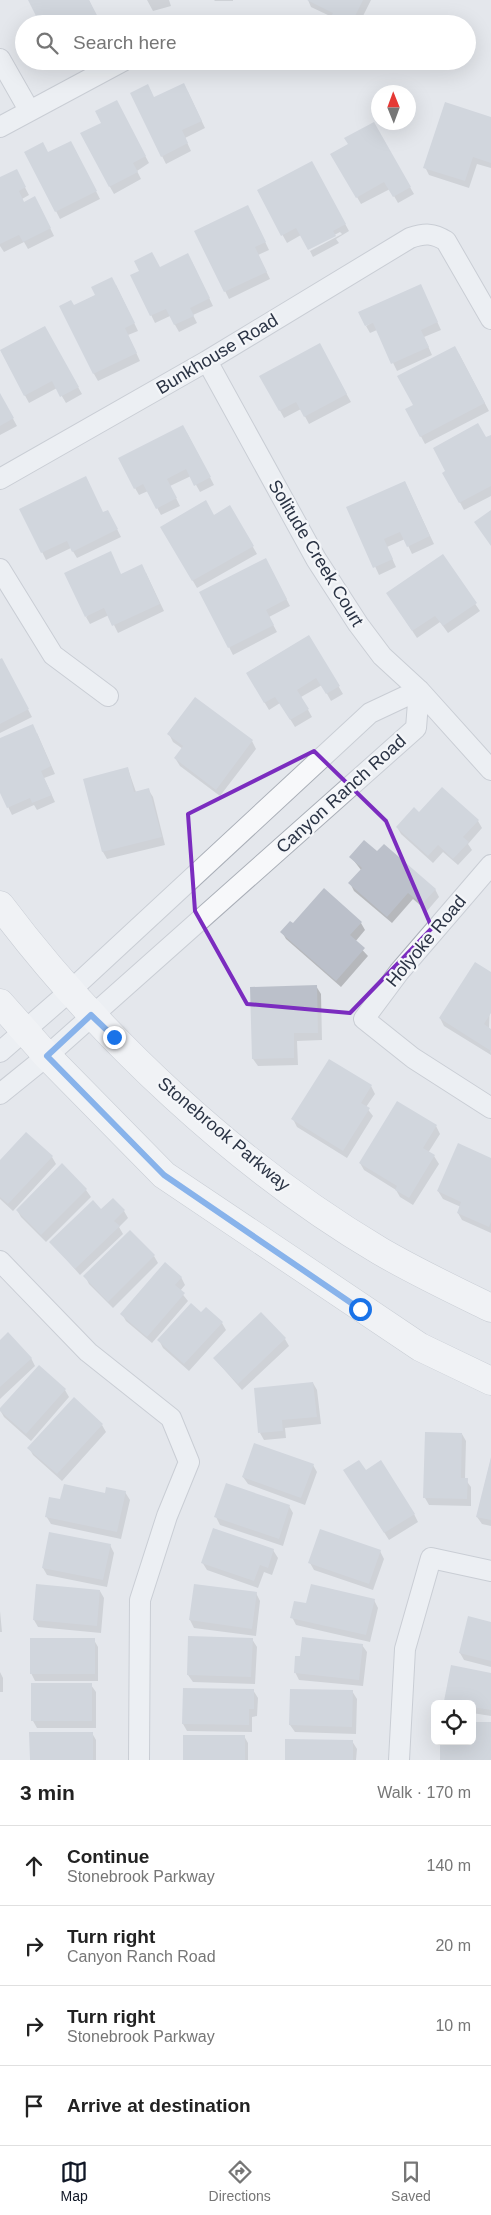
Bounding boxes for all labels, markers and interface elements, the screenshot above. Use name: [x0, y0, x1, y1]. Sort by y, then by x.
search box: [15, 15, 476, 70]
icon: search: [33, 29, 61, 57]
text: Search here: [73, 32, 177, 53]
north arrow: [371, 85, 416, 130]
street label: Bunkhouse Road: [153, 310, 281, 398]
street label: Solitude Creek Court: [264, 476, 368, 630]
street label: Canyon Ranch Road: [272, 731, 410, 857]
street label: Holyoke Road: [382, 891, 470, 991]
route end: [103, 1026, 126, 1049]
street label: Stonebrook Parkway: [154, 1073, 294, 1195]
route start: [349, 1298, 372, 1321]
map controls: [431, 1700, 476, 1745]
button: locate: [431, 1700, 476, 1745]
text: 3 min: [20, 1781, 75, 1804]
text: Walk · 170 m: [377, 1784, 471, 1801]
text: Continue: [67, 1846, 149, 1867]
icon: ahead: [20, 1852, 48, 1880]
text: 140 m: [427, 1857, 471, 1874]
text: Stonebrook Parkway: [67, 1868, 215, 1885]
text: Turn right: [67, 1926, 155, 1947]
icon: right: [20, 1932, 48, 1960]
text: 20 m: [435, 1937, 471, 1954]
text: Canyon Ranch Road: [67, 1948, 216, 1965]
text: Turn right: [67, 2006, 155, 2027]
icon: right: [20, 2012, 48, 2040]
text: 10 m: [435, 2017, 471, 2034]
text: Stonebrook Parkway: [67, 2028, 215, 2045]
icon: arrive: [20, 2092, 48, 2120]
text: Arrive at destination: [67, 2095, 251, 2116]
tab: Map: [60, 2158, 88, 2204]
tab: Directions: [209, 2158, 271, 2204]
tab: Saved: [391, 2158, 431, 2204]

